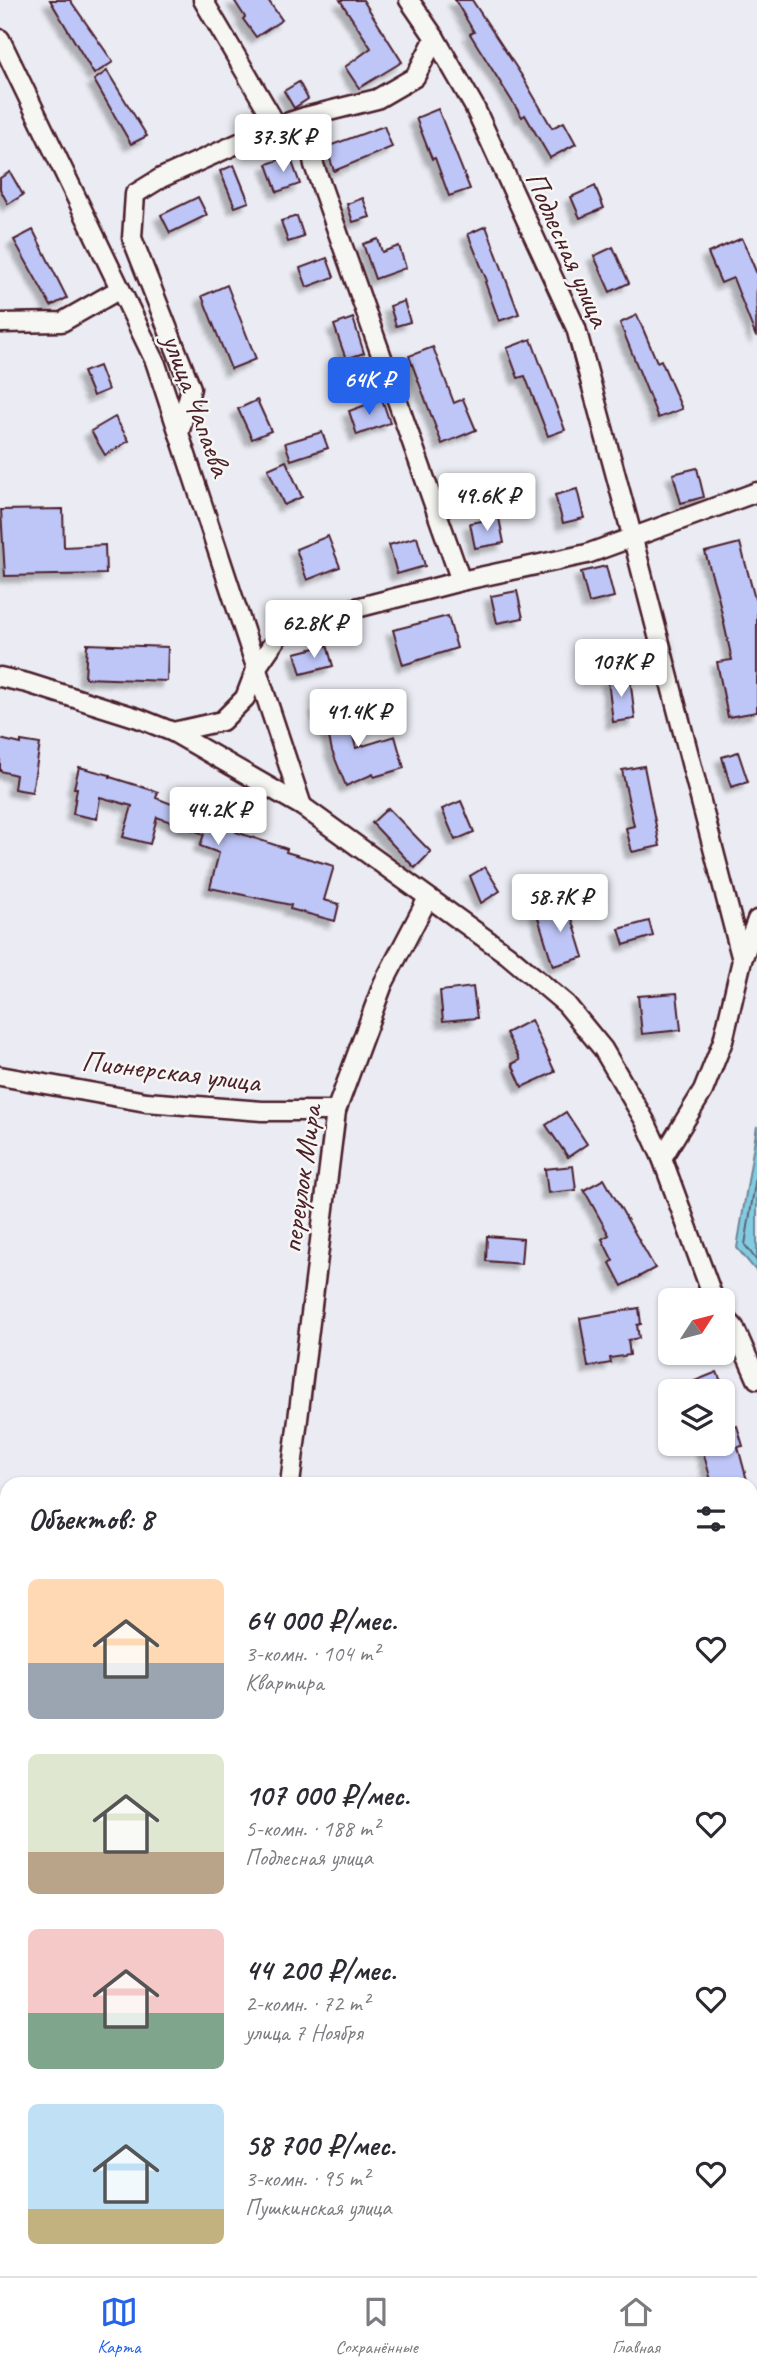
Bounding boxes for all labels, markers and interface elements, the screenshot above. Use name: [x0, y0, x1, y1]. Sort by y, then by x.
pin: 37.3K ₽: [218, 114, 348, 174]
text: 37.3K ₽: [251, 122, 315, 151]
street label: Подлесная улица: [517, 165, 620, 334]
street label: улица Чапаева: [153, 327, 241, 483]
pin: 64K ₽: [320, 358, 418, 417]
text: 64K ₽: [344, 365, 394, 394]
pin: 49.6K ₽: [422, 474, 552, 533]
text: 49.6K ₽: [455, 481, 519, 510]
pin: 62.8K ₽: [249, 600, 379, 660]
text: 62.8K ₽: [281, 608, 347, 637]
pin: 107K ₽: [564, 640, 678, 699]
text: 107K ₽: [591, 647, 651, 676]
pin: 41.4K ₽: [293, 690, 423, 749]
text: 41.4K ₽: [326, 697, 390, 726]
pin: 44.2K ₽: [153, 788, 283, 847]
text: 44.2K ₽: [186, 795, 250, 824]
pin: 58.7K ₽: [495, 874, 625, 934]
text: 58.7K ₽: [528, 882, 592, 911]
street label: Пионерская улица: [80, 1041, 264, 1101]
street label: переулок Мира: [272, 1100, 331, 1255]
north arrow: [658, 1288, 735, 1365]
map controls: [658, 1288, 735, 1456]
button: layers: [658, 1379, 735, 1456]
text: Объектов: 8: [28, 1500, 153, 1538]
icon: filters: [692, 1500, 730, 1538]
text: 64 000 ₽/мес.: [245, 1601, 397, 1639]
icon: home: [84, 1607, 168, 1691]
icon: heart: [692, 1630, 730, 1668]
text: 3-комн. · 104 m²: [245, 1639, 379, 1668]
text: Квартира: [245, 1668, 323, 1697]
text: 107 000 ₽/мес.: [245, 1776, 409, 1814]
icon: home: [84, 1782, 168, 1866]
icon: heart: [692, 1805, 730, 1843]
text: 5-комн. · 188 m²: [245, 1814, 379, 1843]
text: Подлесная улица: [245, 1843, 373, 1872]
text: 44 200 ₽/мес.: [245, 1951, 396, 1989]
icon: home: [84, 1957, 168, 2041]
icon: heart: [692, 1980, 730, 2018]
text: 2-комн. · 72 m²: [245, 1989, 369, 2018]
text: улица 7 Ноября: [245, 2018, 363, 2047]
text: 58 700 ₽/мес.: [245, 2126, 395, 2164]
icon: home: [84, 2132, 168, 2216]
icon: heart: [692, 2155, 730, 2193]
text: 3-комн. · 95 m²: [245, 2164, 369, 2193]
text: Пушкинская улица: [245, 2193, 391, 2222]
tab: Карта: [97, 2293, 141, 2359]
tab: Сохранённые: [335, 2293, 418, 2359]
tab: Главная: [612, 2293, 660, 2359]

